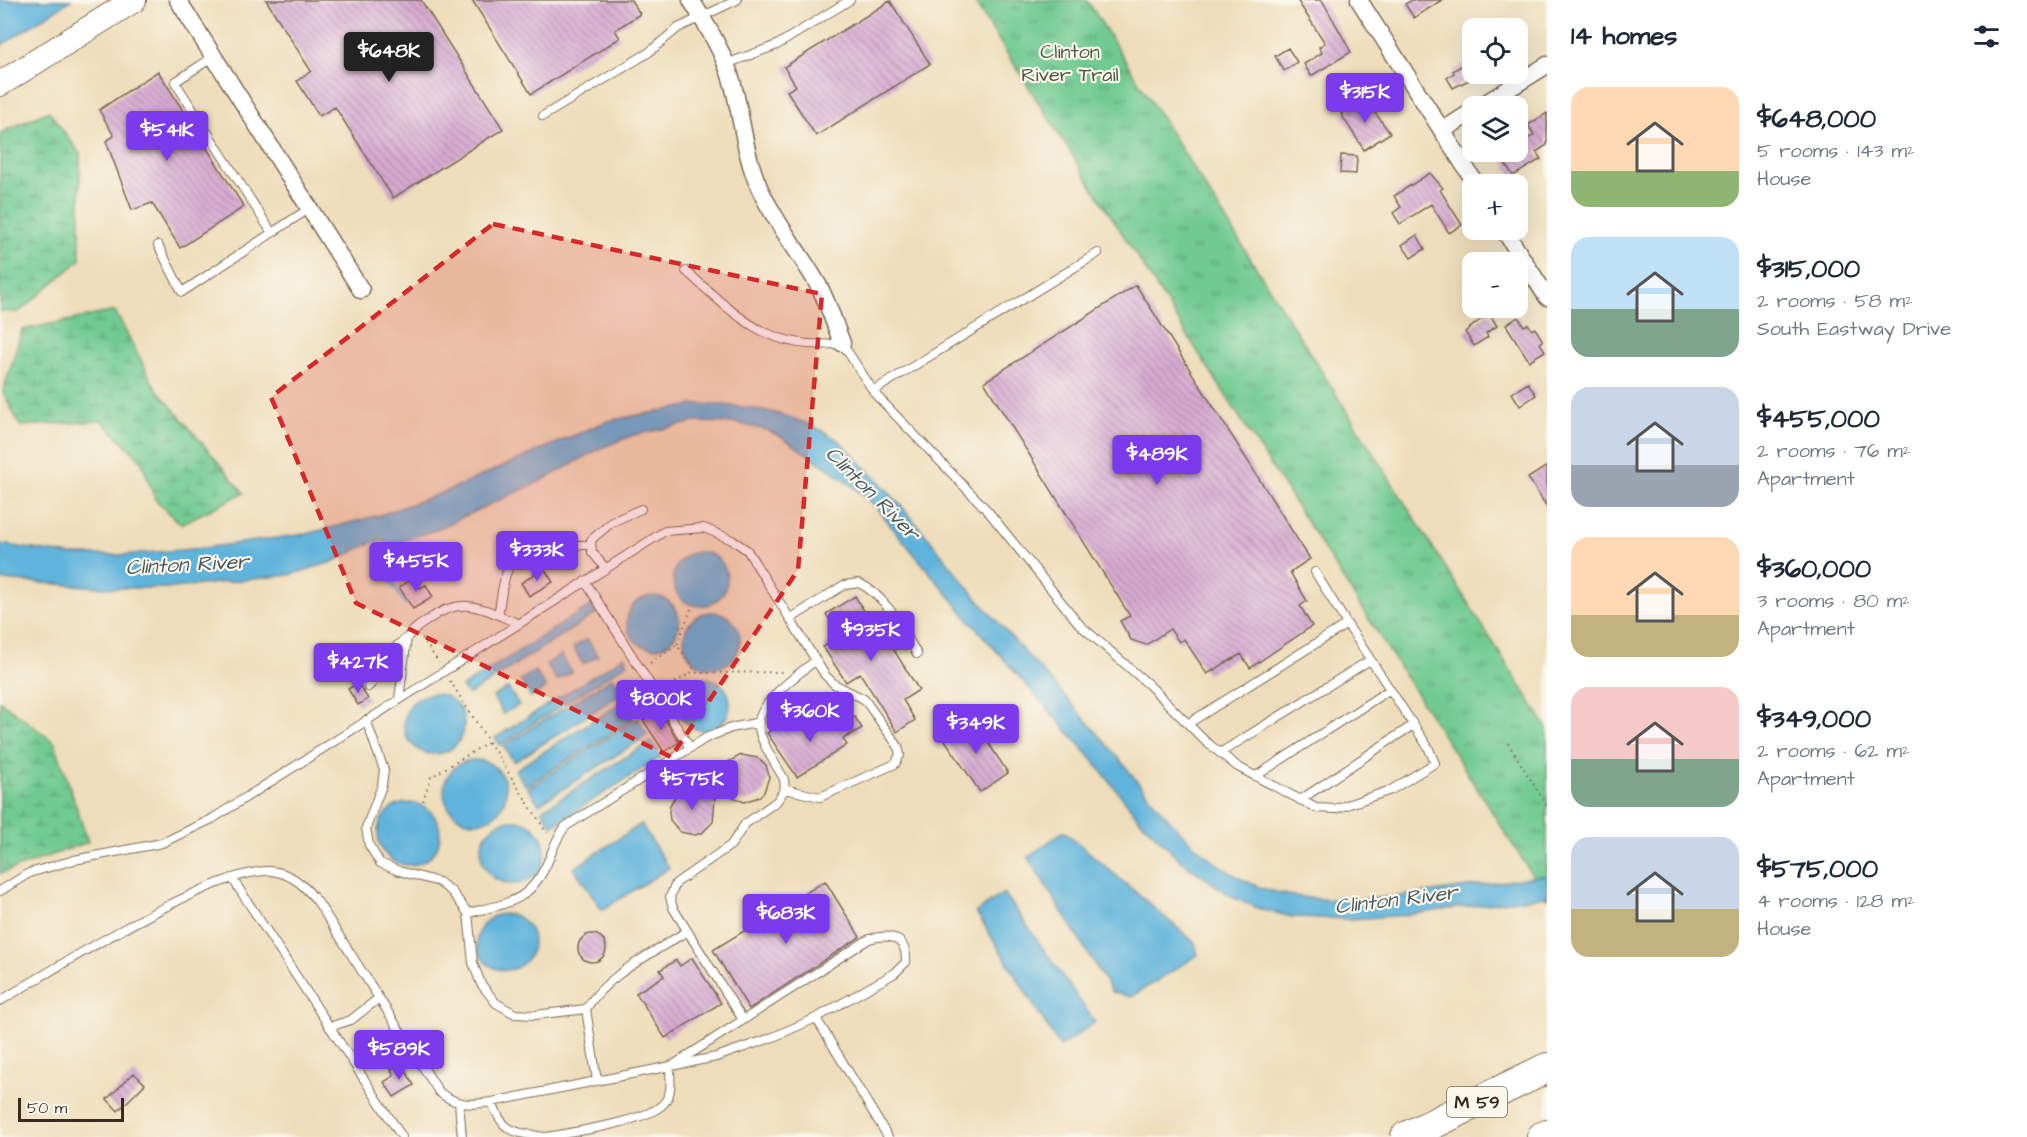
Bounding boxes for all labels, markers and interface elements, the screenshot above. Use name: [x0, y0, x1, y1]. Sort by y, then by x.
map controls: [1462, 18, 1528, 318]
button: locate: [1462, 18, 1528, 84]
text: 14 homes: [1571, 18, 1677, 54]
icon: filters: [1970, 20, 2003, 53]
pin: $648K: [347, 32, 431, 83]
text: $648K: [358, 37, 420, 65]
park label: Clinton River Trail: [1021, 38, 1119, 89]
pin: $315K: [1323, 73, 1407, 124]
text: $315K: [1340, 78, 1390, 106]
button: layers: [1462, 96, 1528, 162]
text: $648,000: [1757, 101, 1876, 137]
pin: $541K: [125, 111, 209, 162]
icon: home: [1619, 111, 1691, 183]
text: $541K: [140, 116, 194, 144]
text: 5 rooms · 143 m²: [1757, 137, 1915, 165]
text: House: [1757, 165, 1811, 193]
button: +: [1462, 174, 1528, 240]
text: $315,000: [1757, 251, 1860, 287]
button: −: [1462, 252, 1528, 318]
icon: home: [1619, 261, 1691, 333]
text: 2 rooms · 58 m²: [1757, 287, 1913, 315]
text: South Eastway Drive: [1757, 315, 1951, 343]
text: $455,000: [1757, 401, 1880, 437]
icon: home: [1619, 411, 1691, 483]
pin: $489K: [1115, 435, 1199, 486]
text: 2 rooms · 76 m²: [1757, 437, 1910, 465]
water label: Clinton River: [819, 440, 928, 549]
text: $489K: [1126, 440, 1188, 468]
text: Apartment: [1757, 465, 1855, 493]
pin: $333K: [495, 531, 579, 582]
text: $333K: [510, 536, 564, 564]
pin: $455K: [374, 542, 458, 593]
water label: Clinton River: [125, 547, 252, 582]
text: $455K: [383, 547, 449, 575]
text: $360,000: [1757, 551, 1871, 587]
icon: home: [1619, 561, 1691, 633]
text: 3 rooms · 80 m²: [1757, 587, 1910, 615]
pin: $935K: [829, 611, 913, 662]
text: Apartment: [1757, 615, 1855, 643]
text: $935K: [842, 616, 900, 644]
pin: $427K: [316, 643, 400, 694]
text: $427K: [328, 648, 388, 676]
pin: $800K: [619, 680, 703, 731]
text: $800K: [630, 685, 692, 713]
pin: $360K: [768, 692, 852, 743]
text: $360K: [781, 697, 839, 725]
text: $349,000: [1757, 701, 1871, 737]
pin: $349K: [934, 704, 1018, 755]
text: $349K: [947, 709, 1005, 737]
icon: home: [1619, 711, 1691, 783]
text: 2 rooms · 62 m²: [1757, 737, 1909, 765]
pin: $575K: [650, 760, 734, 811]
text: $575K: [660, 765, 724, 793]
text: Apartment: [1757, 765, 1855, 793]
text: $575,000: [1757, 851, 1878, 887]
icon: home: [1619, 861, 1691, 933]
water label: Clinton River: [1333, 877, 1461, 921]
text: 4 rooms · 128 m²: [1757, 887, 1915, 915]
pin: $683K: [744, 894, 828, 945]
text: $683K: [757, 899, 815, 927]
text: House: [1757, 915, 1811, 943]
pin: $589K: [357, 1030, 441, 1081]
text: $589K: [368, 1035, 430, 1063]
road number: M 59: [1447, 1087, 1507, 1117]
scale bar: [18, 1095, 124, 1122]
text: 50 m: [27, 1097, 67, 1119]

